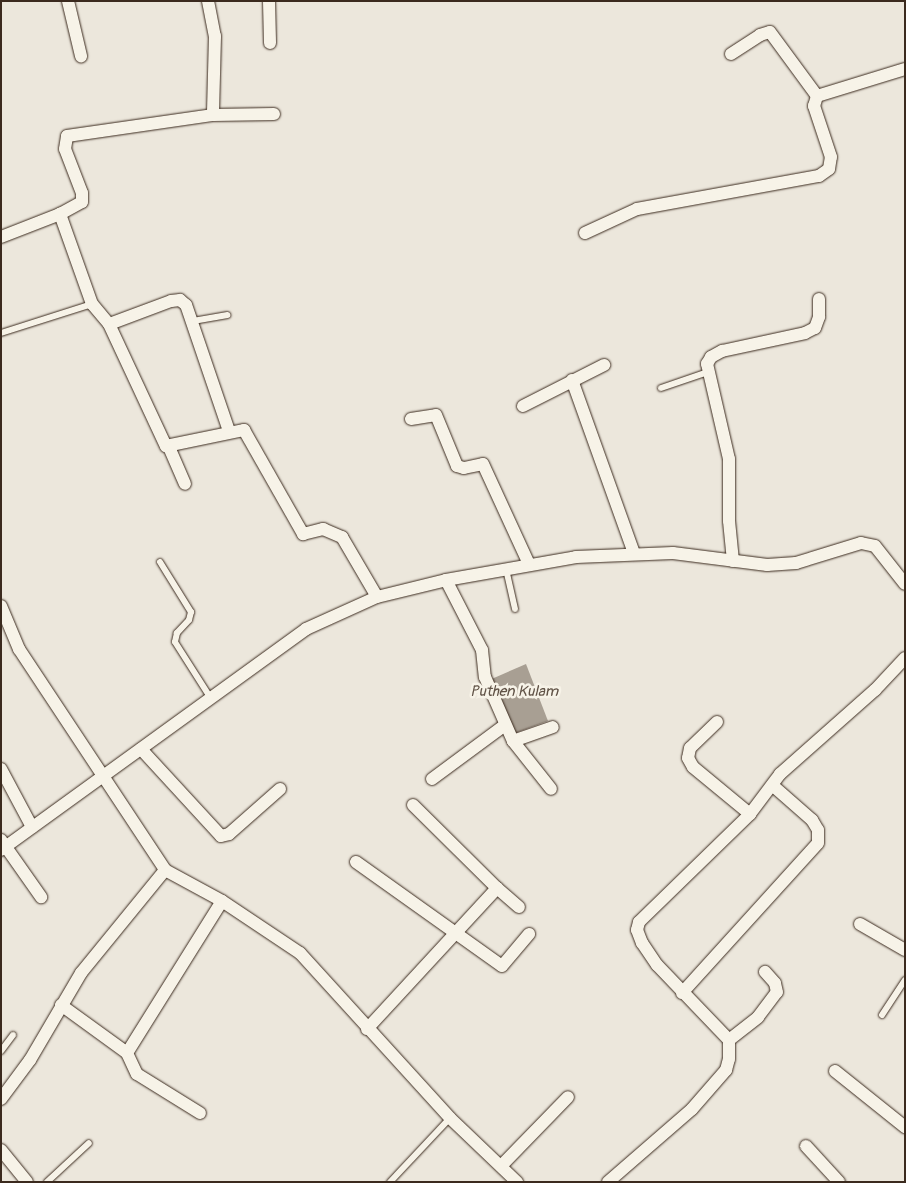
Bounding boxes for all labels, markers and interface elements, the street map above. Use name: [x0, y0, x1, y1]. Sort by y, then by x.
water label: Puthen Kulam: [470, 683, 558, 701]

